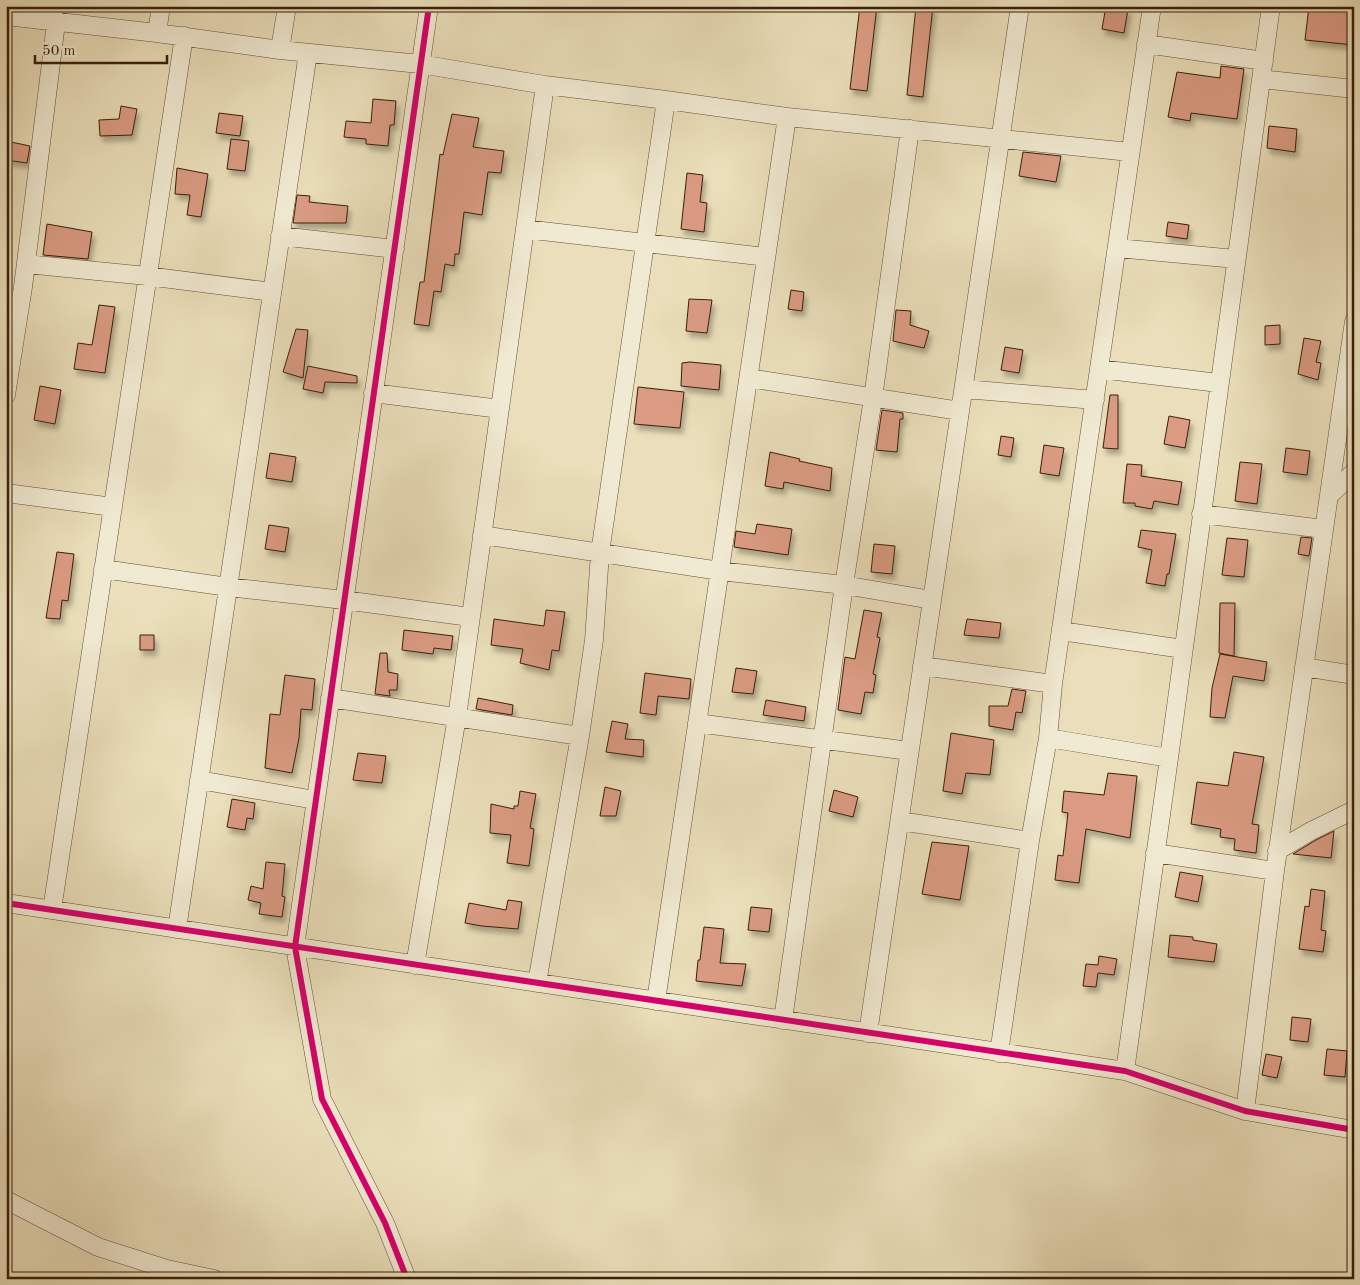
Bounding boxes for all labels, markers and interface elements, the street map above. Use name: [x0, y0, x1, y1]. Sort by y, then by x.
scale bar: [35, 32, 168, 64]
text: 50 m: [42, 44, 76, 59]

